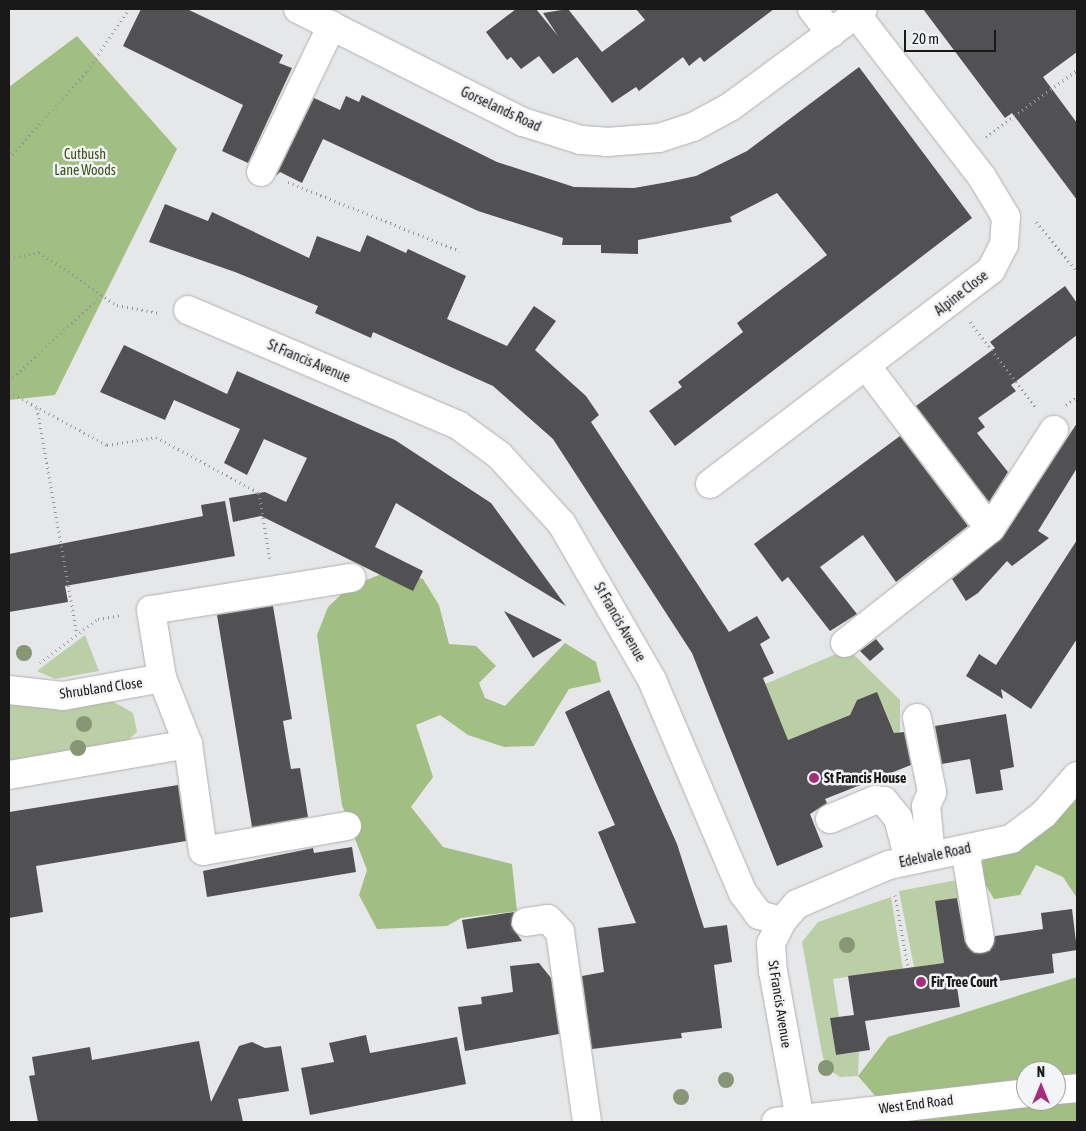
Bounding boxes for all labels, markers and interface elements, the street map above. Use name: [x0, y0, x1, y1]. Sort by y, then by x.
scale bar: [906, 20, 998, 52]
text: 20 m: [912, 30, 939, 47]
street label: Gorselands Road: [458, 83, 544, 135]
park label: Cutbush Lane Woods: [54, 146, 116, 178]
street label: Alpine Close: [931, 267, 991, 319]
street label: St Francis Avenue: [265, 336, 353, 386]
street label: St Francis Avenue: [591, 580, 649, 664]
street label: Shrubland Close: [58, 674, 144, 702]
place label: St Francis House: [824, 770, 906, 786]
marker: St Francis House: [808, 772, 820, 784]
street label: Edelvale Road: [897, 839, 973, 871]
street label: St Francis Avenue: [765, 959, 795, 1049]
place label: Fir Tree Court: [931, 974, 998, 990]
marker: Fir Tree Court: [915, 976, 927, 988]
north arrow: [1016, 1061, 1066, 1111]
text: N: [1037, 1064, 1045, 1080]
street label: West End Road: [878, 1091, 954, 1117]

